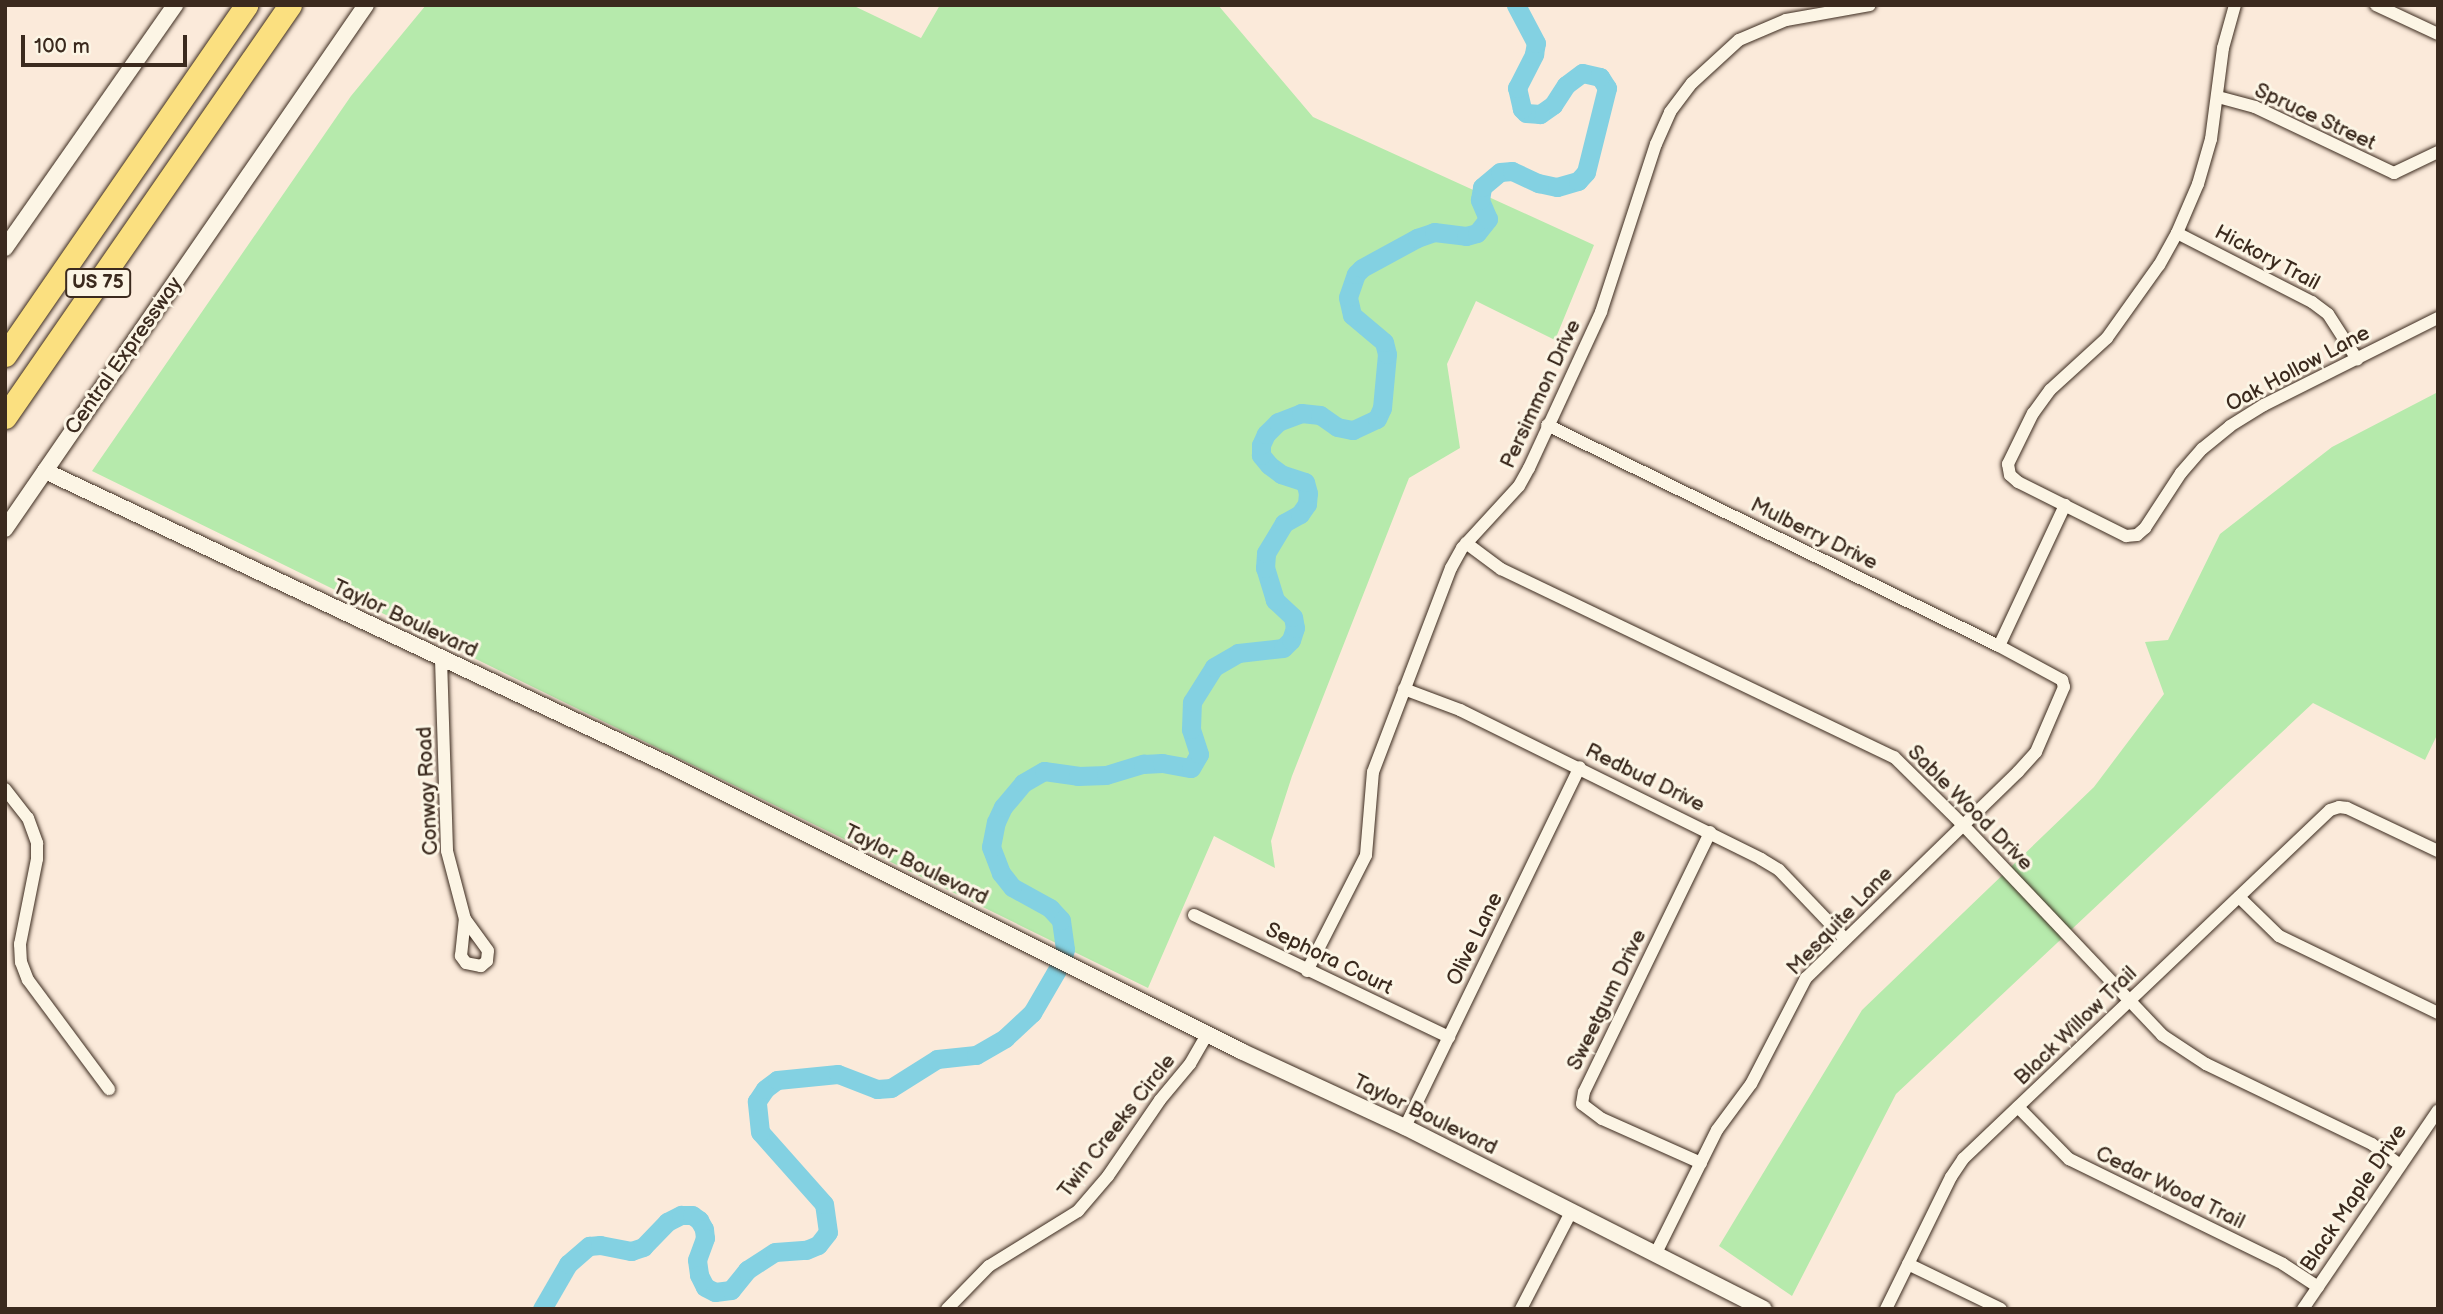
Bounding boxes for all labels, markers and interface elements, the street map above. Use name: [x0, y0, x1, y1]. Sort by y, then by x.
scale bar: [24, 21, 191, 65]
text: 100 m: [34, 34, 90, 59]
street label: Spruce Street: [2250, 78, 2380, 156]
street label: Hickory Trail: [2209, 219, 2325, 297]
road number: US 75: [65, 268, 131, 298]
street label: Central Expressway: [60, 272, 188, 440]
street label: Persimmon Drive: [1496, 316, 1586, 472]
street label: Oak Hollow Lane: [2222, 320, 2374, 418]
street label: Mulberry Drive: [1746, 492, 1882, 576]
street label: Taylor Boulevard: [328, 574, 482, 664]
street label: Conway Road: [412, 725, 444, 857]
street label: Redbud Drive: [1581, 738, 1709, 818]
street label: Sable Wood Drive: [1902, 740, 2038, 876]
street label: Taylor Boulevard: [840, 819, 992, 911]
street label: Mesquite Lane: [1782, 861, 1898, 981]
street label: Olive Lane: [1442, 888, 1508, 990]
street label: Sephora Court: [1261, 917, 1397, 1001]
street label: Sweetgum Drive: [1562, 925, 1652, 1075]
street label: Black Willow Trail: [2009, 961, 2143, 1091]
street label: Twin Creeks Circle: [1053, 1049, 1181, 1203]
street label: Taylor Boulevard: [1349, 1069, 1501, 1161]
street label: Black Maple Drive: [2295, 1120, 2413, 1276]
street label: Cedar Wood Trail: [2091, 1141, 2249, 1235]

